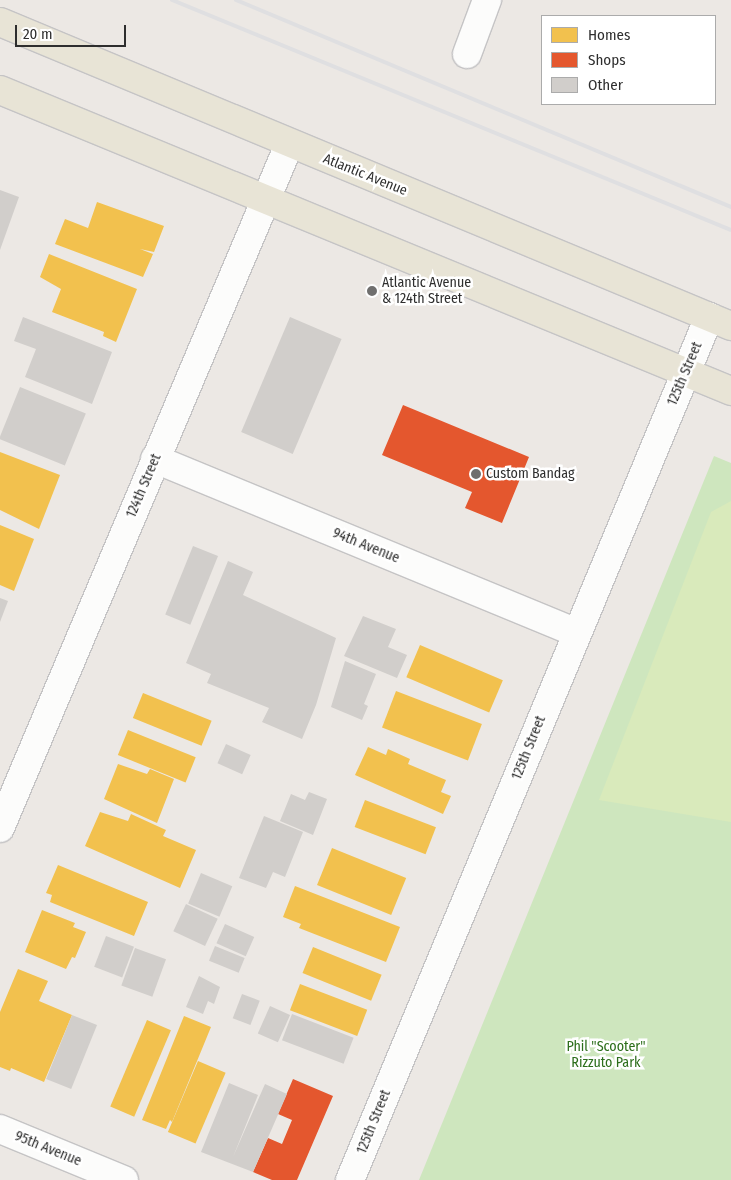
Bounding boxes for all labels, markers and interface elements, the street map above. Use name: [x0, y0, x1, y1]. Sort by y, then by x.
scale bar: [18, 15, 129, 47]
legend: [541, 15, 716, 105]
text: 20 m: [23, 25, 53, 43]
text: Homes: [588, 26, 630, 44]
text: Shops: [588, 51, 626, 69]
text: Other: [588, 76, 623, 94]
street label: Atlantic Avenue: [321, 151, 409, 199]
place label: Atlantic Avenue & 124th Street: [382, 275, 471, 308]
marker: Atlantic Avenue & 124th Street: [366, 285, 378, 297]
street label: 125th Street: [664, 340, 706, 408]
street label: 124th Street: [123, 452, 165, 520]
place label: Custom Bandag: [486, 466, 575, 482]
marker: Custom Bandag: [470, 468, 482, 480]
street label: 94th Avenue: [330, 525, 402, 567]
street label: 125th Street: [509, 713, 549, 783]
park label: Phil "Scooter" Rizzuto Park: [566, 1039, 646, 1072]
street label: 125th Street: [354, 1087, 394, 1157]
street label: 95th Avenue: [12, 1128, 84, 1170]

